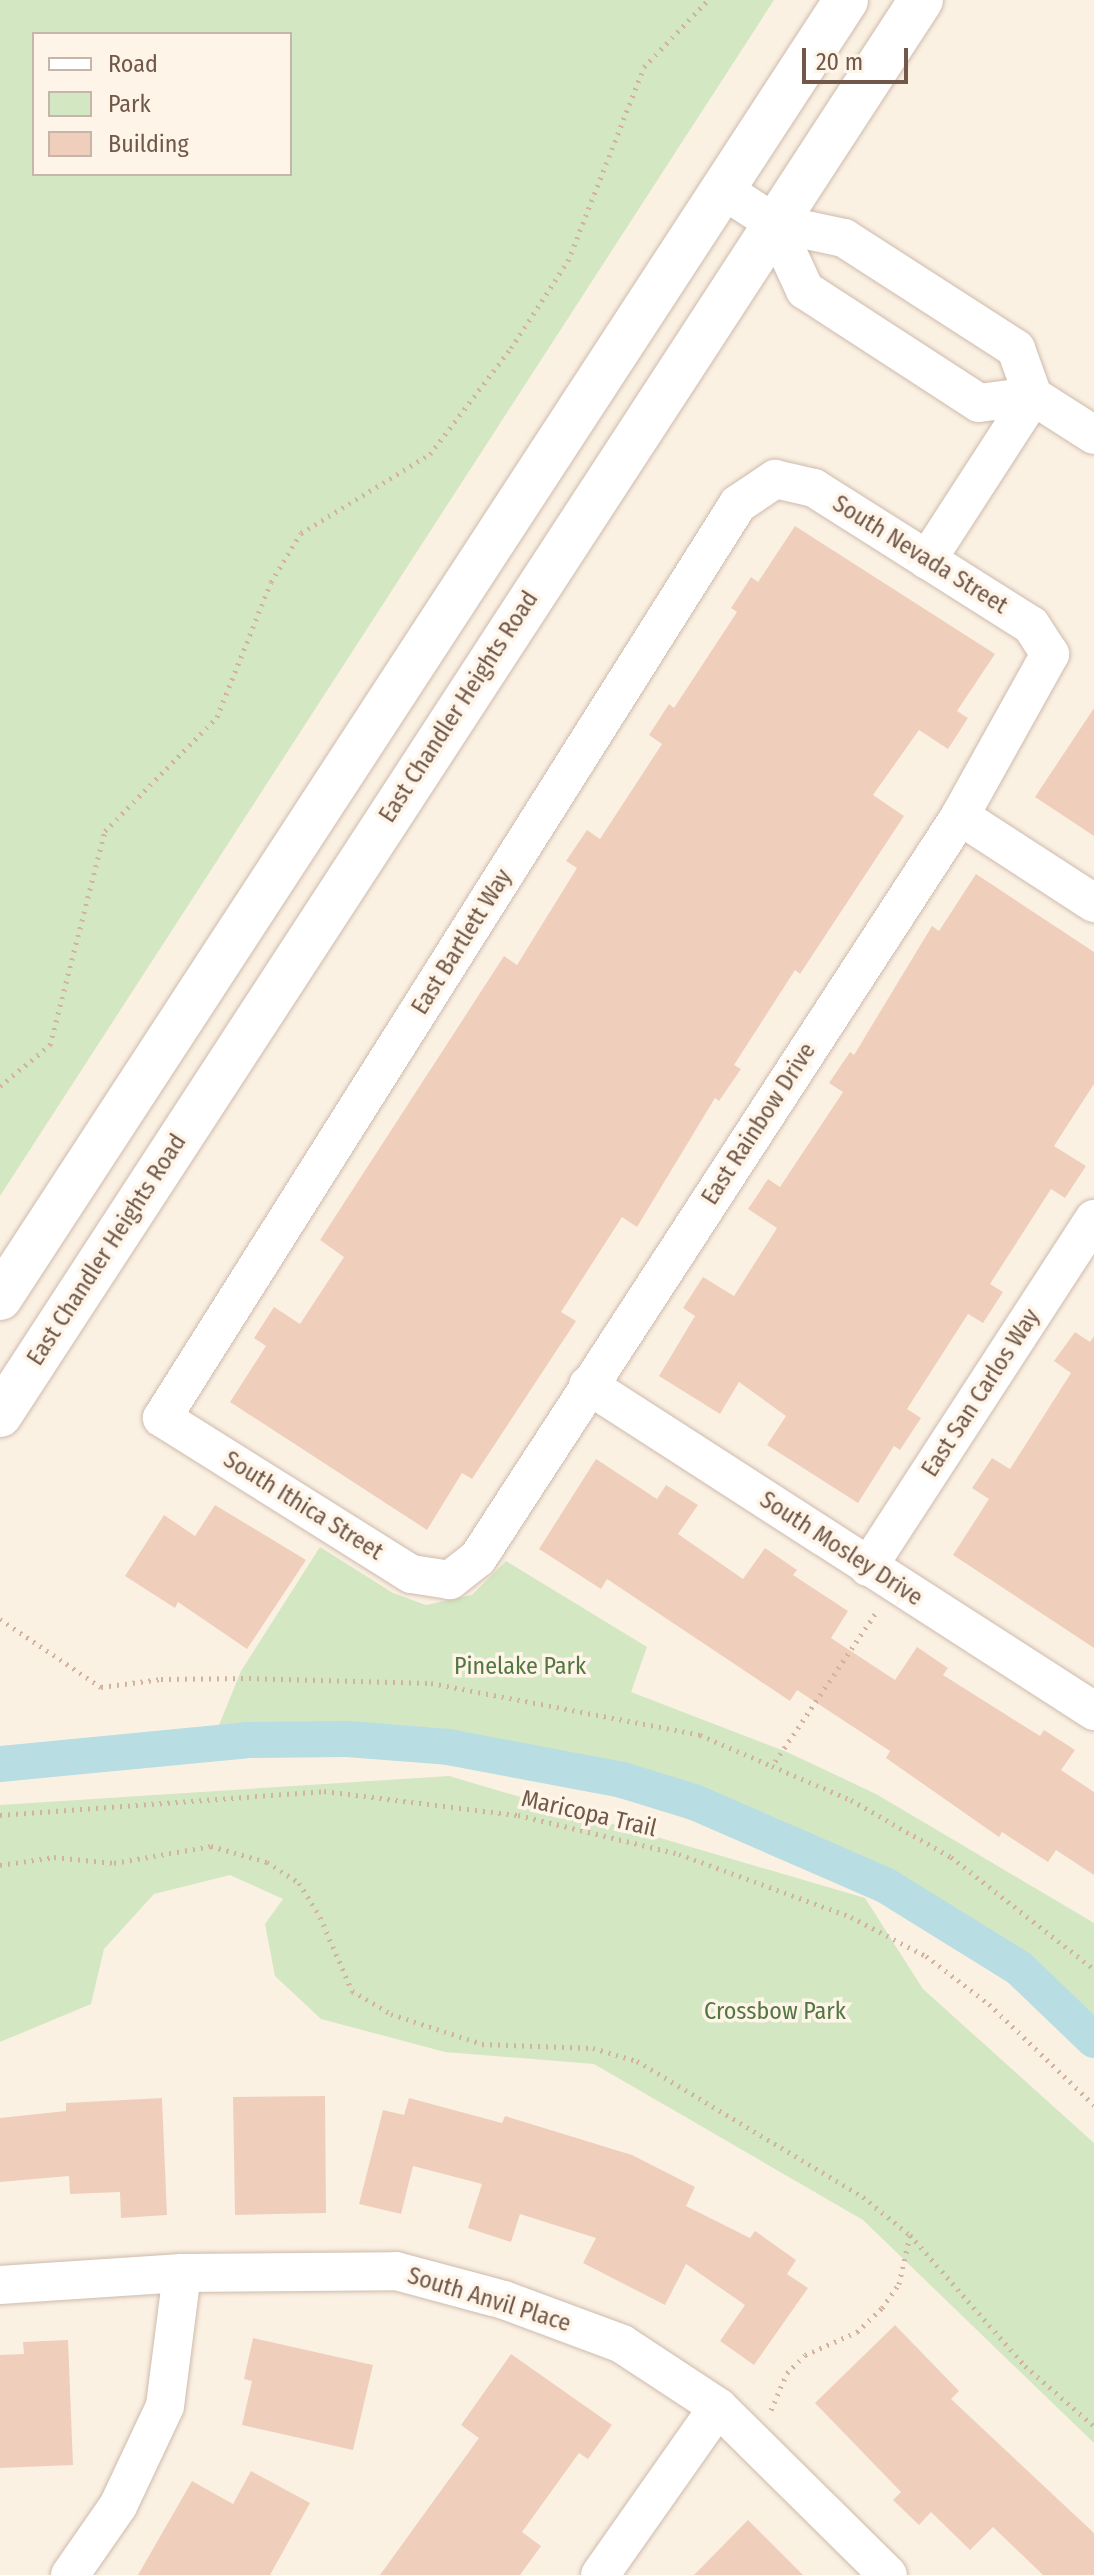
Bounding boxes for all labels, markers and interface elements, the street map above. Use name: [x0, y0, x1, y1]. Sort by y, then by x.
legend: [32, 32, 292, 176]
scale bar: [806, 32, 912, 82]
text: 20 m: [816, 48, 863, 76]
text: Road: [108, 50, 158, 78]
text: Park: [108, 90, 151, 118]
text: Building: [108, 130, 189, 158]
street label: South Nevada Street: [827, 490, 1013, 620]
street label: East Chandler Heights Road: [373, 586, 545, 828]
street label: East Bartlett Way: [406, 864, 518, 1020]
street label: East Rainbow Drive: [696, 1038, 822, 1210]
street label: East Chandler Heights Road: [21, 1129, 193, 1371]
street label: East San Carlos Way: [916, 1304, 1046, 1482]
street label: South Ithica Street: [218, 1445, 388, 1567]
street label: South Mosley Drive: [754, 1486, 928, 1612]
park label: Pinelake Park: [454, 1653, 586, 1681]
street label: Maricopa Trail: [519, 1784, 659, 1844]
park label: Crossbow Park: [704, 1998, 846, 2026]
street label: South Anvil Place: [404, 2262, 574, 2338]

